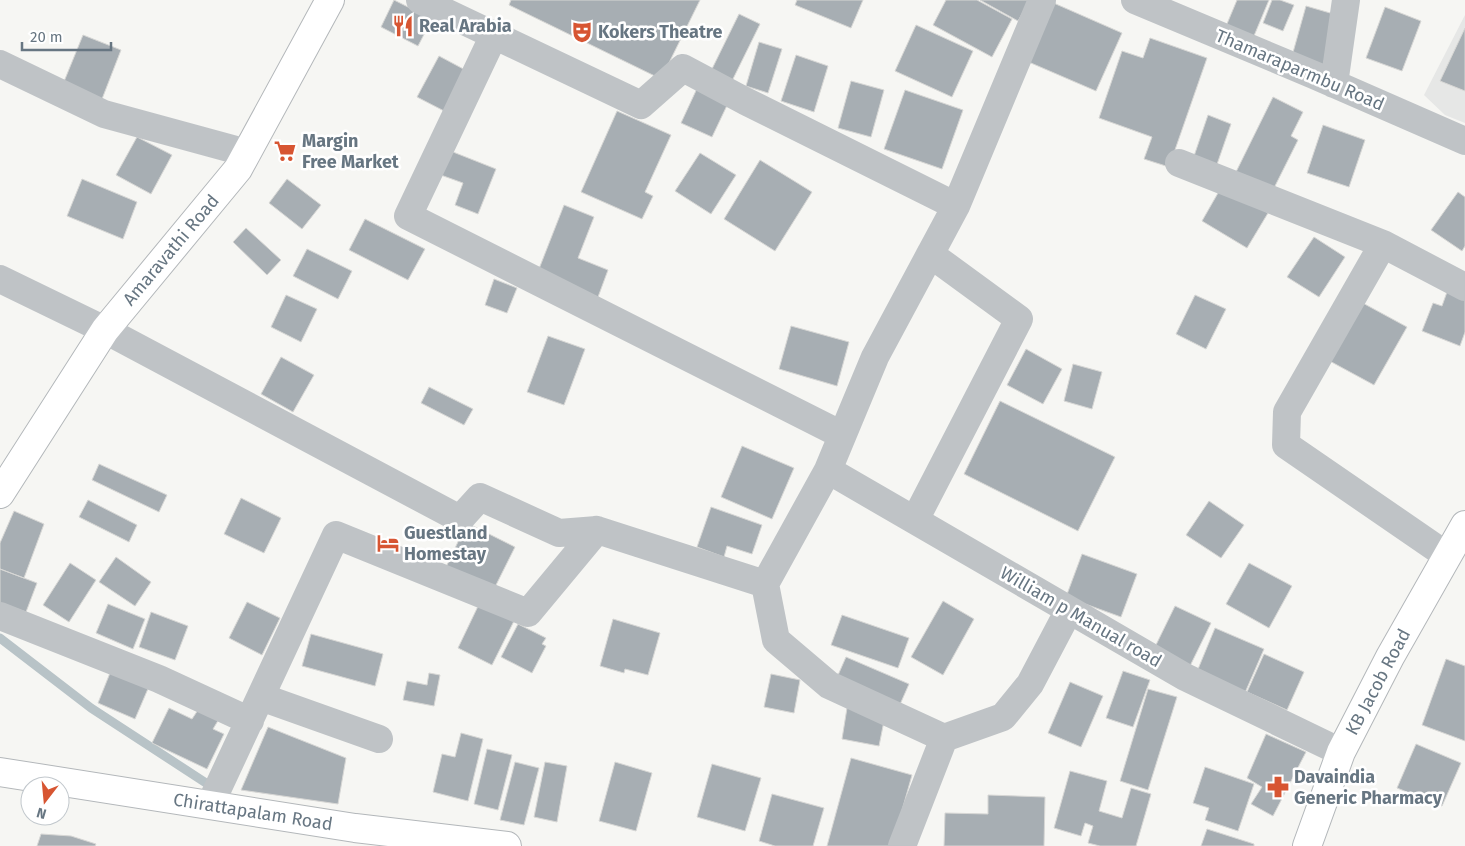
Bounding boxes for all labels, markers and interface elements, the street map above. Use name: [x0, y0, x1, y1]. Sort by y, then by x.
restaurant icon: Real Arabia: [390, 13, 416, 39]
place label: Real Arabia: [419, 15, 512, 37]
theatre icon: Kokers Theatre: [569, 19, 595, 45]
scale bar: [22, 20, 111, 52]
place label: Kokers Theatre: [598, 21, 723, 43]
street label: Thamaraparmbu Road: [1212, 24, 1388, 116]
text: 20 m: [30, 28, 63, 46]
place label: Margin Free Market: [302, 130, 400, 173]
supermarket icon: Margin Free Market: [272, 138, 298, 164]
street label: Amaravathi Road: [118, 190, 224, 310]
place label: Guestland Homestay: [404, 522, 488, 565]
hotel icon: Guestland Homestay: [375, 530, 401, 556]
street label: William p Manual road: [996, 562, 1166, 672]
street label: KB Jacob Road: [1341, 625, 1415, 739]
place label: Davaindia Generic Pharmacy: [1294, 766, 1443, 809]
pharmacy icon: Davaindia Generic Pharmacy: [1265, 774, 1291, 800]
north arrow: [20, 776, 70, 826]
street label: Chirattapalam Road: [172, 789, 334, 835]
text: N: [35, 804, 48, 822]

